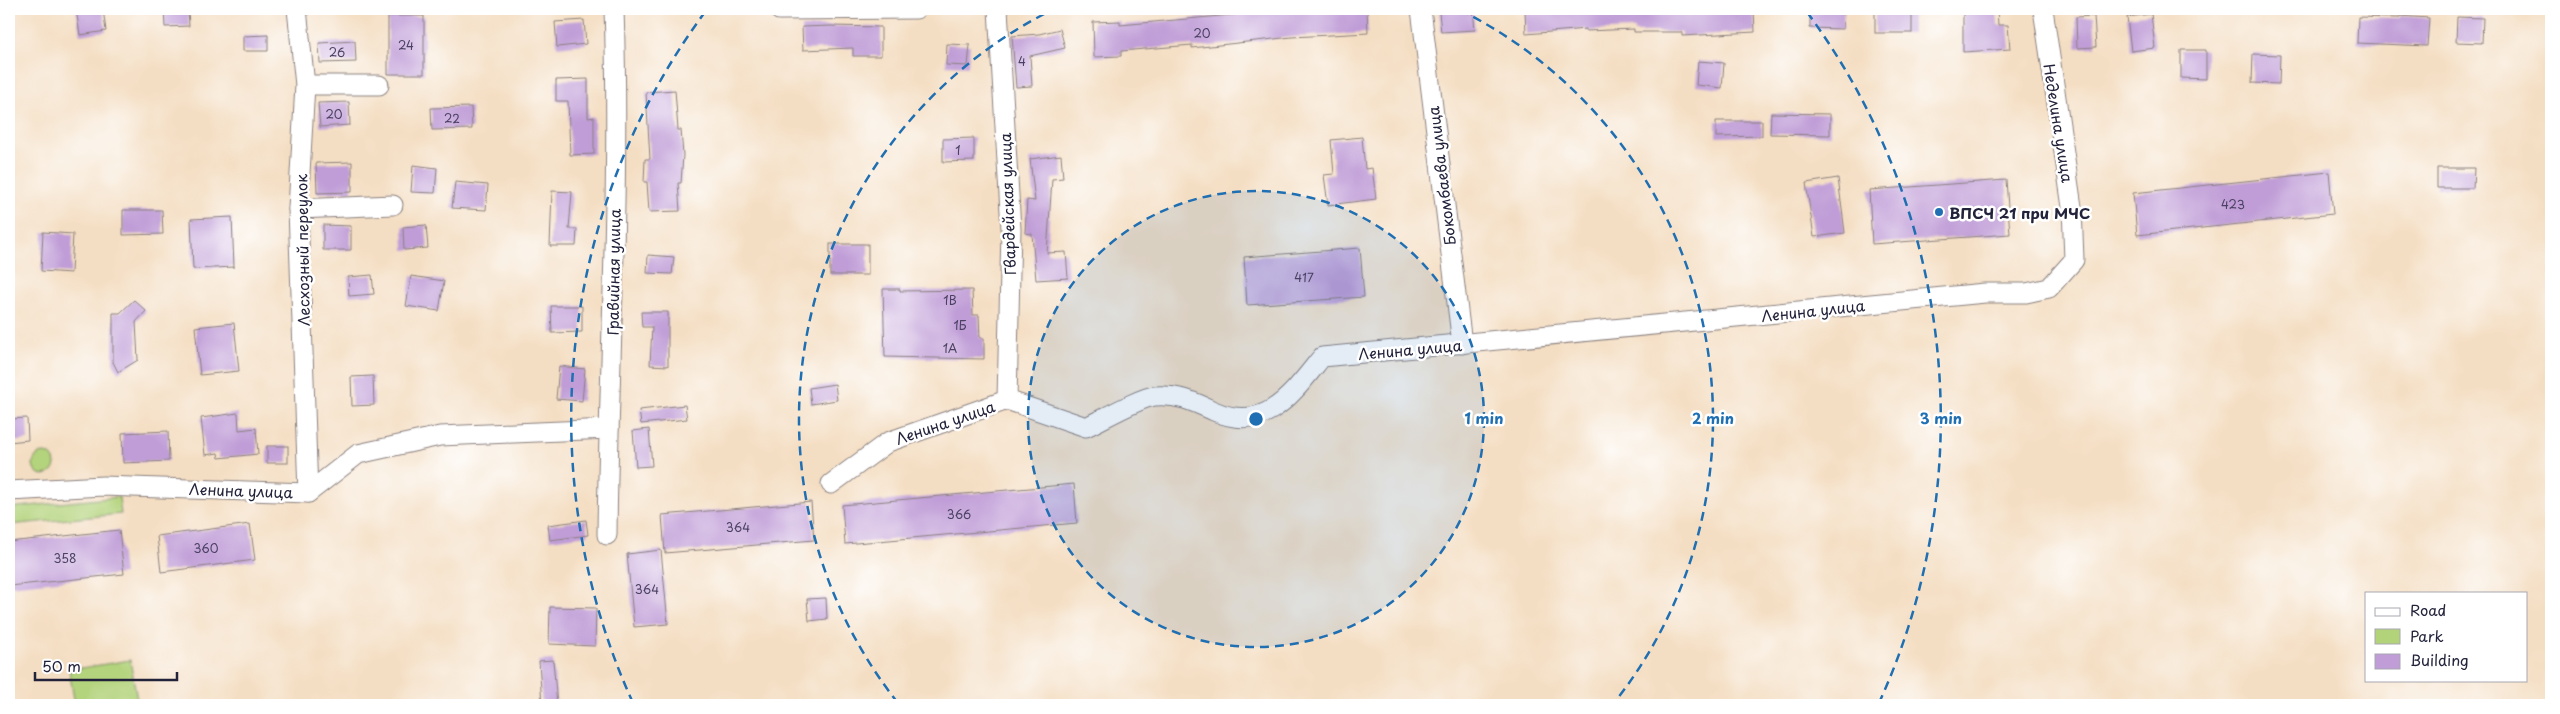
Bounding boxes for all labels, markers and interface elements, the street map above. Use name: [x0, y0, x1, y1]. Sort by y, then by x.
house number: 20: [1193, 24, 1211, 42]
house number: 24: [398, 36, 414, 54]
house number: 26: [329, 43, 345, 61]
house number: 4: [1018, 52, 1026, 70]
street label: Неделина улица: [2038, 62, 2080, 185]
street label: Бокомбаева улица: [1421, 104, 1461, 247]
house number: 20: [325, 105, 343, 123]
house number: 22: [444, 109, 460, 127]
street label: Гвардейская улица: [993, 132, 1021, 276]
house number: 1: [955, 141, 961, 159]
street label: Лесхозный переулок: [289, 174, 315, 326]
house number: 423: [2221, 195, 2245, 213]
place label: ВПСЧ 21 при МЧС: [1949, 201, 2090, 224]
marker: ВПСЧ 21 при МЧС: [1933, 206, 1945, 218]
street label: Гравийная улица: [600, 208, 626, 336]
house number: 417: [1294, 268, 1314, 286]
house number: 1В: [943, 291, 957, 309]
street label: Ленина улица: [1760, 293, 1866, 327]
house number: 1Б: [953, 316, 967, 334]
street label: Ленина улица: [1357, 333, 1463, 365]
house number: 1А: [943, 339, 957, 357]
street label: Ленина улица: [892, 394, 998, 450]
text: 1 min: [1465, 406, 1503, 429]
text: 2 min: [1692, 406, 1734, 429]
text: 3 min: [1920, 406, 1962, 429]
centre of rings: [1247, 410, 1265, 428]
street label: Ленина улица: [189, 477, 294, 503]
house number: 366: [947, 505, 971, 523]
house number: 364: [726, 518, 750, 536]
house number: 360: [193, 539, 219, 557]
house number: 358: [54, 549, 76, 567]
house number: 364: [635, 580, 659, 598]
legend: [2365, 592, 2528, 682]
text: Road: [2410, 598, 2446, 621]
text: Park: [2410, 624, 2444, 647]
text: Building: [2410, 648, 2469, 671]
scale bar: [35, 649, 178, 681]
text: 50 m: [42, 654, 81, 677]

